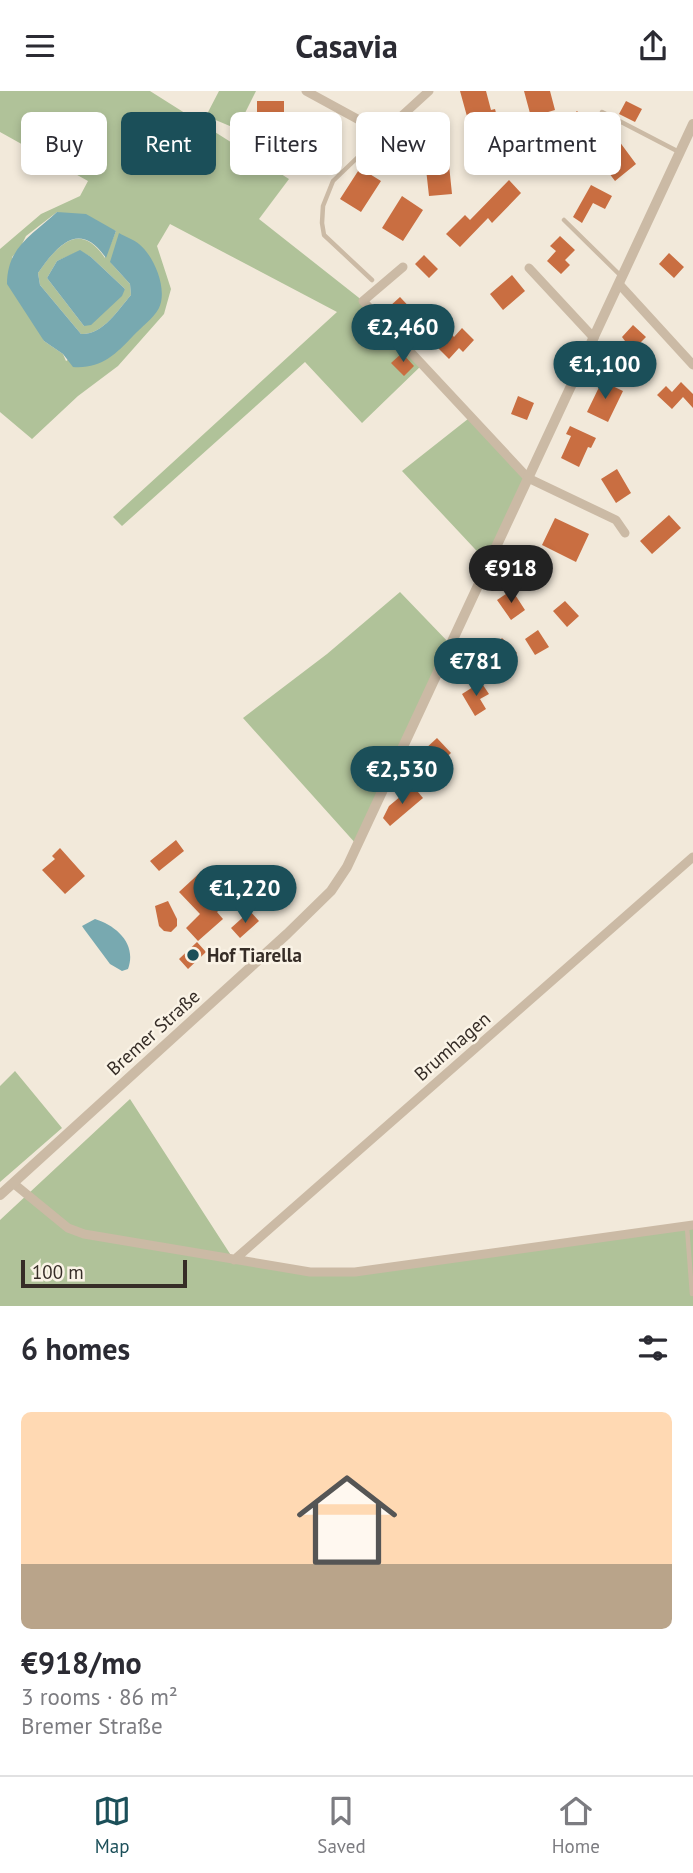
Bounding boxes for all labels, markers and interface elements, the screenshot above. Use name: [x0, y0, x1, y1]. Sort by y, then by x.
text: Casavia: [295, 25, 398, 67]
icon: menu: [21, 27, 59, 65]
icon: share: [634, 27, 672, 65]
chip: Buy: [21, 112, 107, 175]
chip: Rent: [121, 112, 216, 175]
chip: Filters: [230, 112, 342, 175]
chip: New: [356, 112, 450, 175]
chip: Apartment: [464, 112, 621, 175]
pin: €2,460: [346, 305, 460, 364]
text: €2,460: [367, 312, 439, 341]
pin: €1,100: [548, 341, 662, 401]
text: €1,100: [569, 349, 641, 378]
pin: €918: [470, 545, 552, 605]
text: €918: [485, 553, 537, 582]
pin: €781: [435, 639, 517, 698]
text: €781: [450, 646, 502, 675]
pin: €2,530: [345, 747, 459, 806]
text: €2,530: [366, 754, 438, 783]
pin: €1,220: [188, 865, 302, 925]
text: €1,220: [209, 873, 281, 902]
place label: Hof Tiarella: [207, 943, 302, 967]
marker: Hof Tiarella: [185, 947, 201, 963]
street label: Bremer Straße: [101, 984, 205, 1080]
street label: Brumhagen: [409, 1006, 495, 1086]
scale bar: [21, 1257, 187, 1289]
text: 100 m: [32, 1260, 84, 1284]
text: 6 homes: [21, 1329, 130, 1368]
icon: filters: [634, 1329, 672, 1367]
icon: home: [284, 1457, 410, 1583]
text: €918/mo: [21, 1643, 142, 1682]
text: 3 rooms · 86 m²: [21, 1682, 178, 1711]
text: Bremer Straße: [21, 1711, 163, 1740]
tab: Map: [93, 1792, 131, 1858]
tab: Saved: [317, 1792, 366, 1858]
tab: Home: [552, 1792, 600, 1858]

